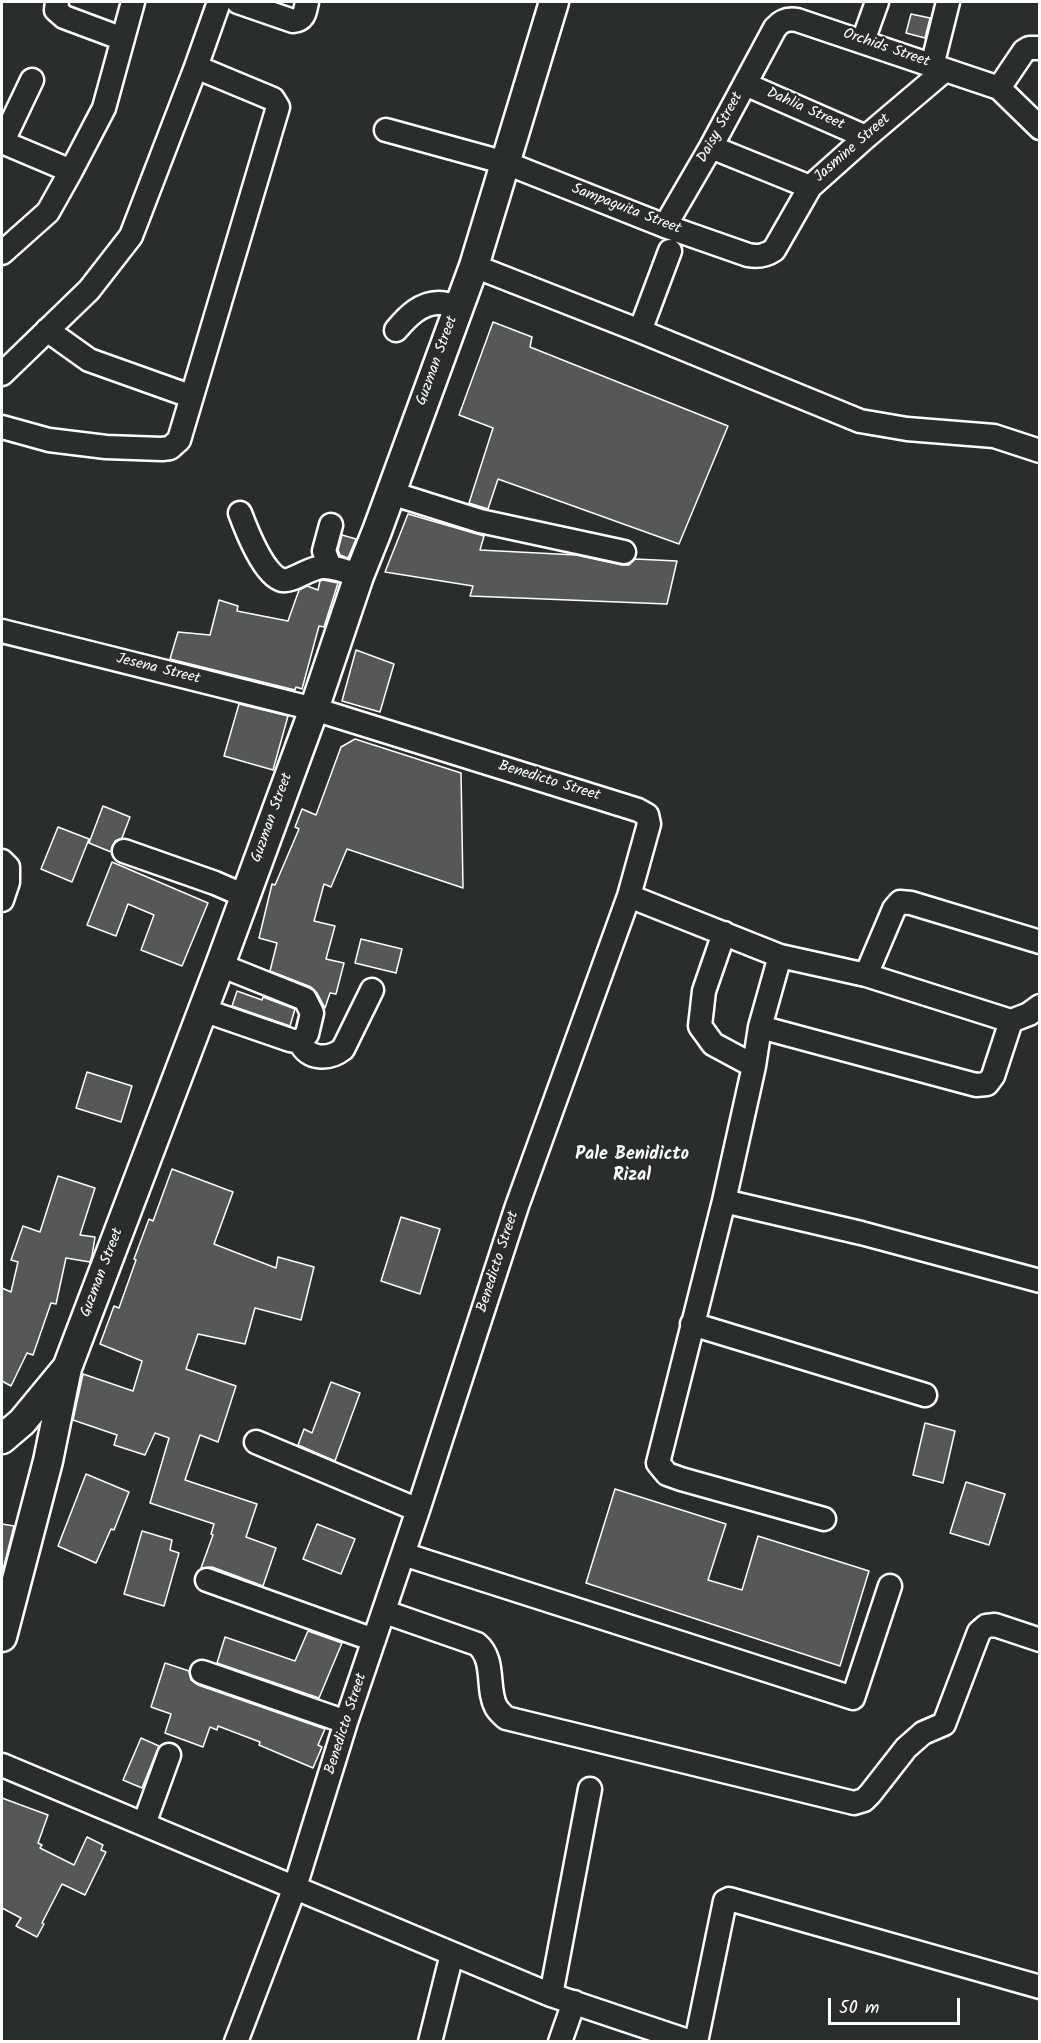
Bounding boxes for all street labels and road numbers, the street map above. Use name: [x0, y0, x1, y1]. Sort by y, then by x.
street label: Orchids Street: [840, 26, 932, 72]
street label: Dahlia Street: [763, 85, 847, 135]
street label: Daisy Street: [694, 90, 748, 166]
street label: Jasmine Street: [811, 111, 895, 187]
street label: Sampaguita Street: [569, 181, 683, 239]
street label: Guzman Street: [413, 314, 463, 408]
street label: Jesena Street: [114, 651, 202, 689]
street label: Benedicto Street: [496, 758, 602, 806]
street label: Guzman Street: [248, 771, 298, 865]
street label: Benedicto Street: [474, 1209, 524, 1315]
street label: Guzman Street: [78, 1226, 128, 1320]
street label: Benedicto Street: [322, 1671, 372, 1777]

